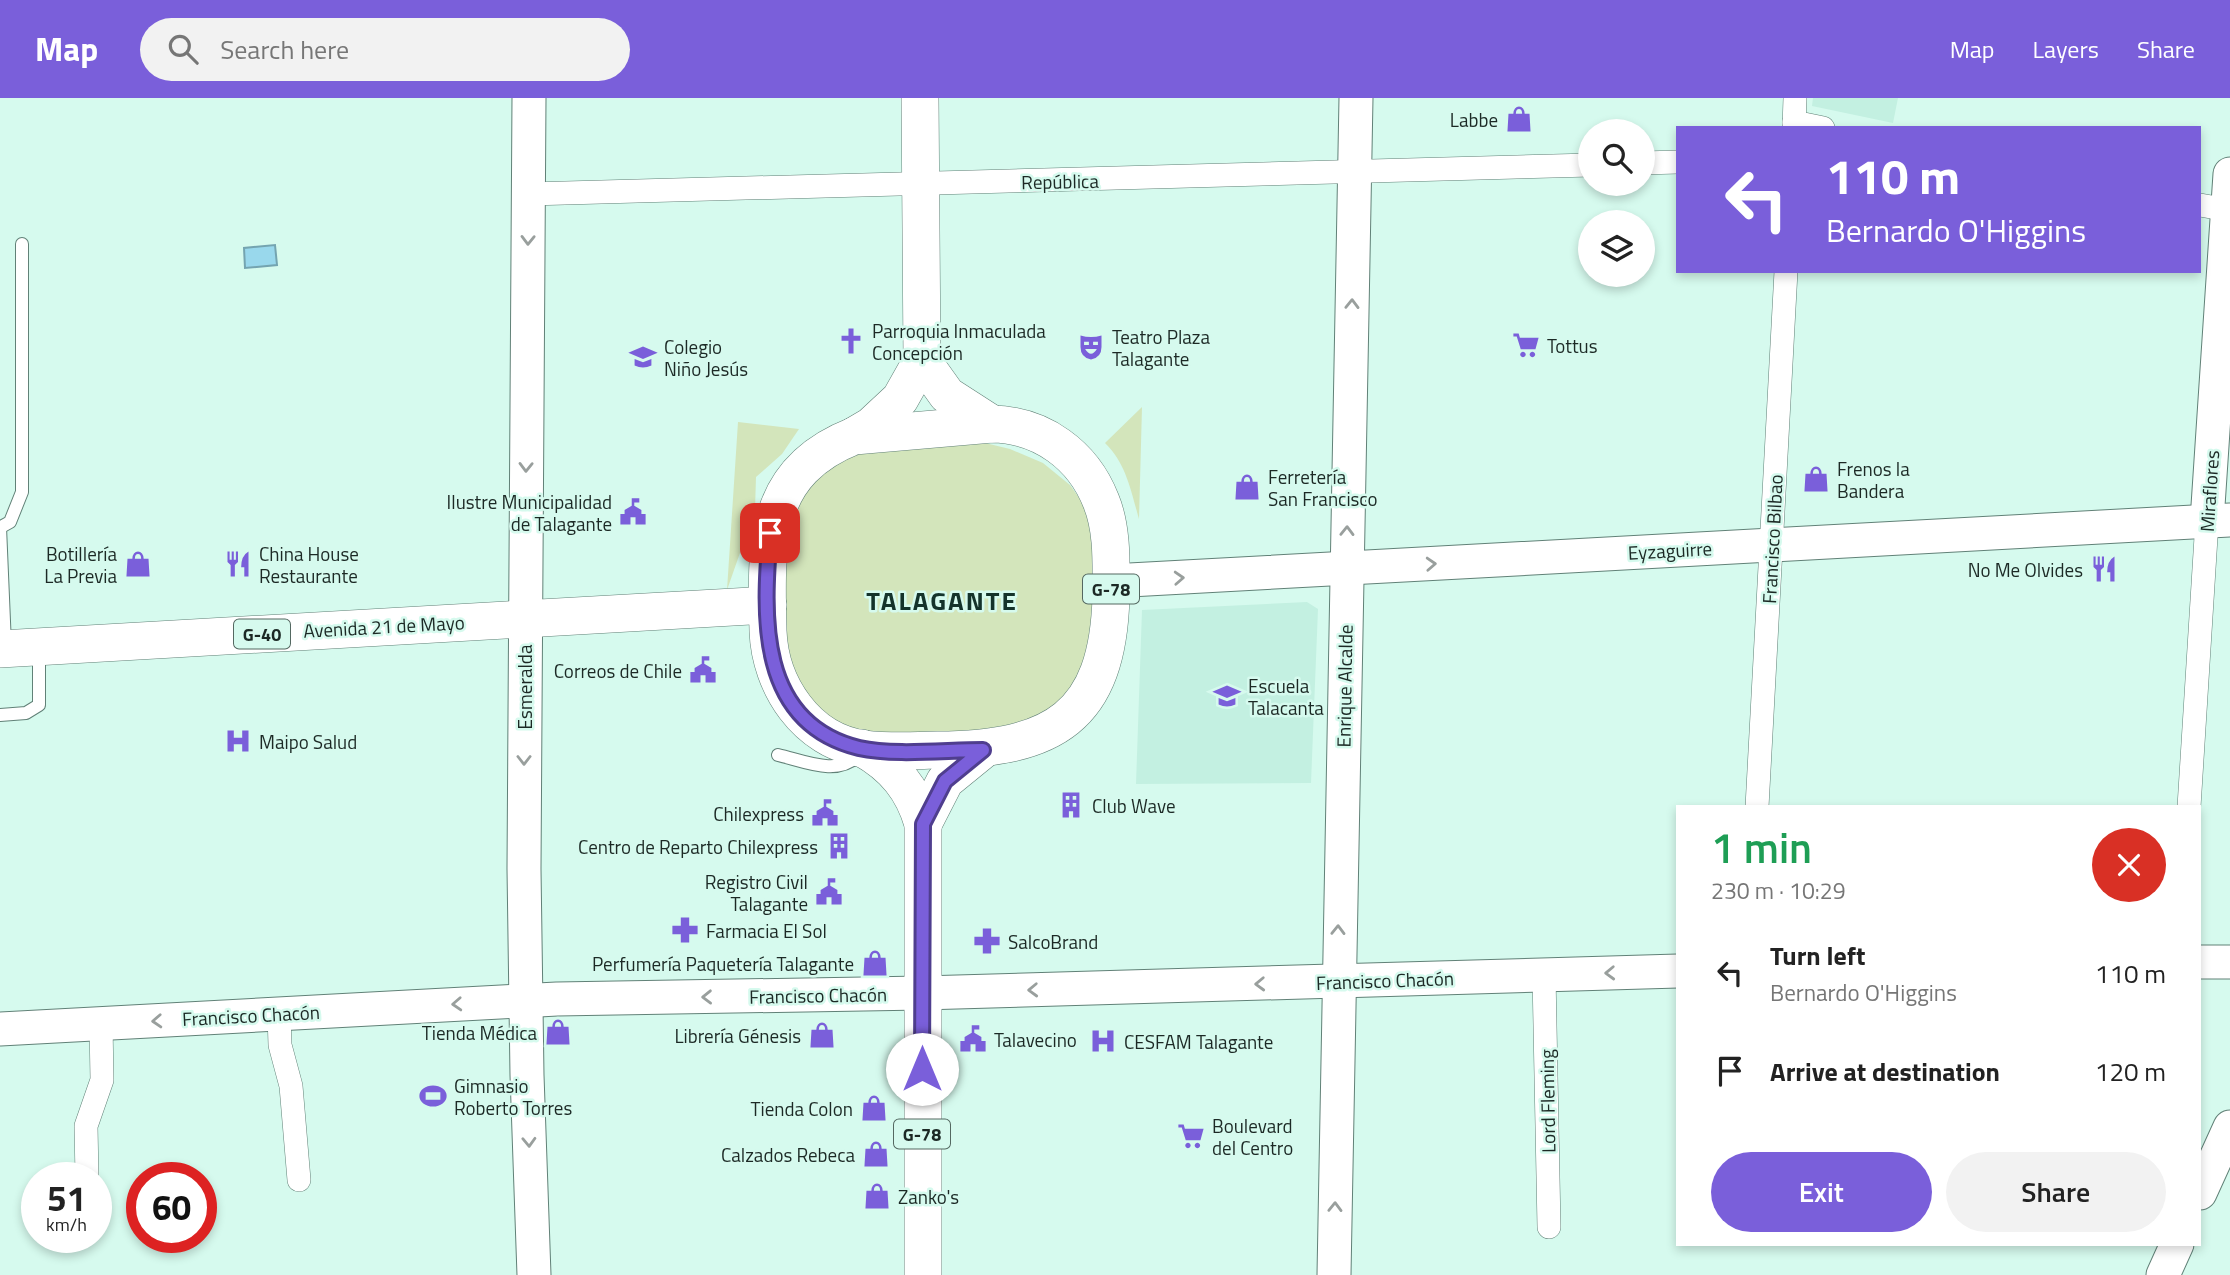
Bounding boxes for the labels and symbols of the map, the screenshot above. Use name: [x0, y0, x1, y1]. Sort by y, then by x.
shop icon: Labbe: [1504, 104, 1534, 134]
place label: Labbe: [1450, 105, 1498, 134]
street label: República: [1021, 166, 1100, 196]
one-way arrow: [520, 235, 536, 245]
one-way arrow: [1344, 298, 1360, 309]
place label: Parroquia Inmaculada Concepción: [872, 316, 1046, 367]
place label: Teatro Plaza Talagante: [1112, 322, 1210, 373]
church icon: Parroquia Inmaculada Concepción: [836, 326, 866, 356]
supermarket icon: Tottus: [1511, 330, 1541, 360]
place label: Tottus: [1547, 331, 1598, 360]
place label: Colegio Niño Jesús: [664, 332, 748, 383]
theatre icon: Teatro Plaza Talagante: [1076, 332, 1106, 362]
school or university icon: Colegio Niño Jesús: [628, 342, 658, 372]
street label: Miraflores: [2192, 449, 2226, 533]
place label: Frenos la Bandera: [1837, 454, 1910, 505]
one-way arrow: [518, 462, 533, 473]
place label: Ferretería San Francisco: [1268, 462, 1378, 513]
shop icon: Frenos la Bandera: [1801, 464, 1831, 494]
shop icon: Ferretería San Francisco: [1232, 472, 1262, 502]
street label: Francisco Bilbao: [1754, 474, 1790, 604]
place label: Ilustre Municipalidad de Talagante: [447, 487, 612, 538]
public building icon: Ilustre Municipalidad de Talagante: [618, 497, 648, 527]
pin: [740, 503, 800, 563]
one-way arrow: [1339, 526, 1355, 536]
street label: Eyzaguirre: [1627, 533, 1713, 567]
place label: Botillería La Previa: [44, 539, 117, 590]
place label: China House Restaurante: [259, 539, 359, 590]
shop icon: Botillería La Previa: [123, 549, 153, 579]
restaurant icon: China House Restaurante: [223, 549, 253, 579]
restaurant icon: No Me Olvides: [2089, 554, 2119, 584]
place label: No Me Olvides: [1968, 555, 2083, 584]
one-way arrow: [1425, 556, 1436, 571]
one-way arrow: [1174, 570, 1185, 585]
road number: G-78: [1083, 574, 1139, 603]
district label: TALAGANTE: [866, 581, 1018, 620]
street label: Avenida 21 de Mayo: [303, 607, 465, 645]
road number: G-40: [234, 620, 290, 648]
street label: Enrique Alcalde: [1328, 624, 1360, 748]
street label: Esmeralda: [510, 644, 539, 729]
public building icon: Correos de Chile: [688, 655, 718, 685]
place label: Correos de Chile: [554, 656, 682, 685]
place label: Escuela Talacanta: [1248, 671, 1324, 722]
school or university icon: Escuela Talacanta: [1212, 681, 1242, 711]
hospital icon: Maipo Salud: [223, 726, 253, 756]
place label: Maipo Salud: [259, 727, 357, 756]
one-way arrow: [516, 755, 532, 766]
building icon: Club Wave: [1056, 790, 1086, 820]
place label: Club Wave: [1092, 791, 1176, 820]
public building icon: Chilexpress: [810, 798, 840, 828]
place label: Chilexpress: [713, 799, 804, 828]
building icon: Centro de Reparto Chilexpress: [824, 831, 854, 861]
place label: Centro de Reparto Chilexpress: [578, 832, 818, 861]
place label: Registro Civil Talagante: [705, 867, 808, 918]
public building icon: Registro Civil Talagante: [814, 877, 844, 907]
pharmacy icon: Farmacia El Sol: [670, 915, 700, 945]
place label: Farmacia El Sol: [706, 916, 827, 945]
one-way arrow: [1331, 925, 1346, 936]
pharmacy icon: SalcoBrand: [972, 926, 1002, 956]
place label: SalcoBrand: [1008, 927, 1098, 956]
shop icon: Perfumería Paquetería Talagante: [860, 948, 890, 978]
place label: Perfumería Paquetería Talagante: [592, 949, 854, 978]
street label: Francisco Chacón: [1316, 963, 1454, 997]
one-way arrow: [1604, 966, 1615, 981]
one-way arrow: [1254, 976, 1265, 991]
street label: Francisco Chacón: [749, 979, 887, 1011]
one-way arrow: [1027, 982, 1038, 997]
one-way arrow: [701, 989, 712, 1004]
one-way arrow: [452, 996, 463, 1011]
street label: Francisco Chacón: [181, 997, 321, 1033]
one-way arrow: [151, 1013, 162, 1028]
shop icon: Tienda Médica: [543, 1017, 573, 1047]
place label: Tienda Médica: [422, 1018, 537, 1047]
shop icon: Librería Génesis: [807, 1020, 837, 1050]
place label: Librería Génesis: [674, 1021, 801, 1050]
public building icon: Talavecino: [958, 1024, 988, 1054]
place label: Talavecino: [994, 1025, 1077, 1054]
hospital icon: CESFAM Talagante: [1088, 1026, 1118, 1056]
place label: CESFAM Talagante: [1124, 1027, 1273, 1056]
position arrow: [885, 1032, 959, 1106]
street label: Lord Fleming: [1532, 1049, 1562, 1153]
place label: Gimnasio Roberto Torres: [454, 1071, 572, 1122]
sports icon: Gimnasio Roberto Torres: [418, 1081, 448, 1111]
shop icon: Tienda Colon: [859, 1093, 889, 1123]
place label: Tienda Colon: [750, 1094, 853, 1123]
place label: Boulevard del Centro: [1212, 1111, 1293, 1162]
road number: G-78: [894, 1119, 950, 1148]
supermarket icon: Boulevard del Centro: [1176, 1121, 1206, 1151]
one-way arrow: [521, 1137, 537, 1148]
shop icon: Calzados Rebeca: [861, 1139, 891, 1169]
place label: Calzados Rebeca: [721, 1140, 855, 1169]
speed limit sign: 60: [126, 1162, 217, 1253]
shop icon: Zanko's: [862, 1181, 892, 1211]
place label: Zanko's: [898, 1182, 959, 1211]
one-way arrow: [1327, 1201, 1343, 1212]

